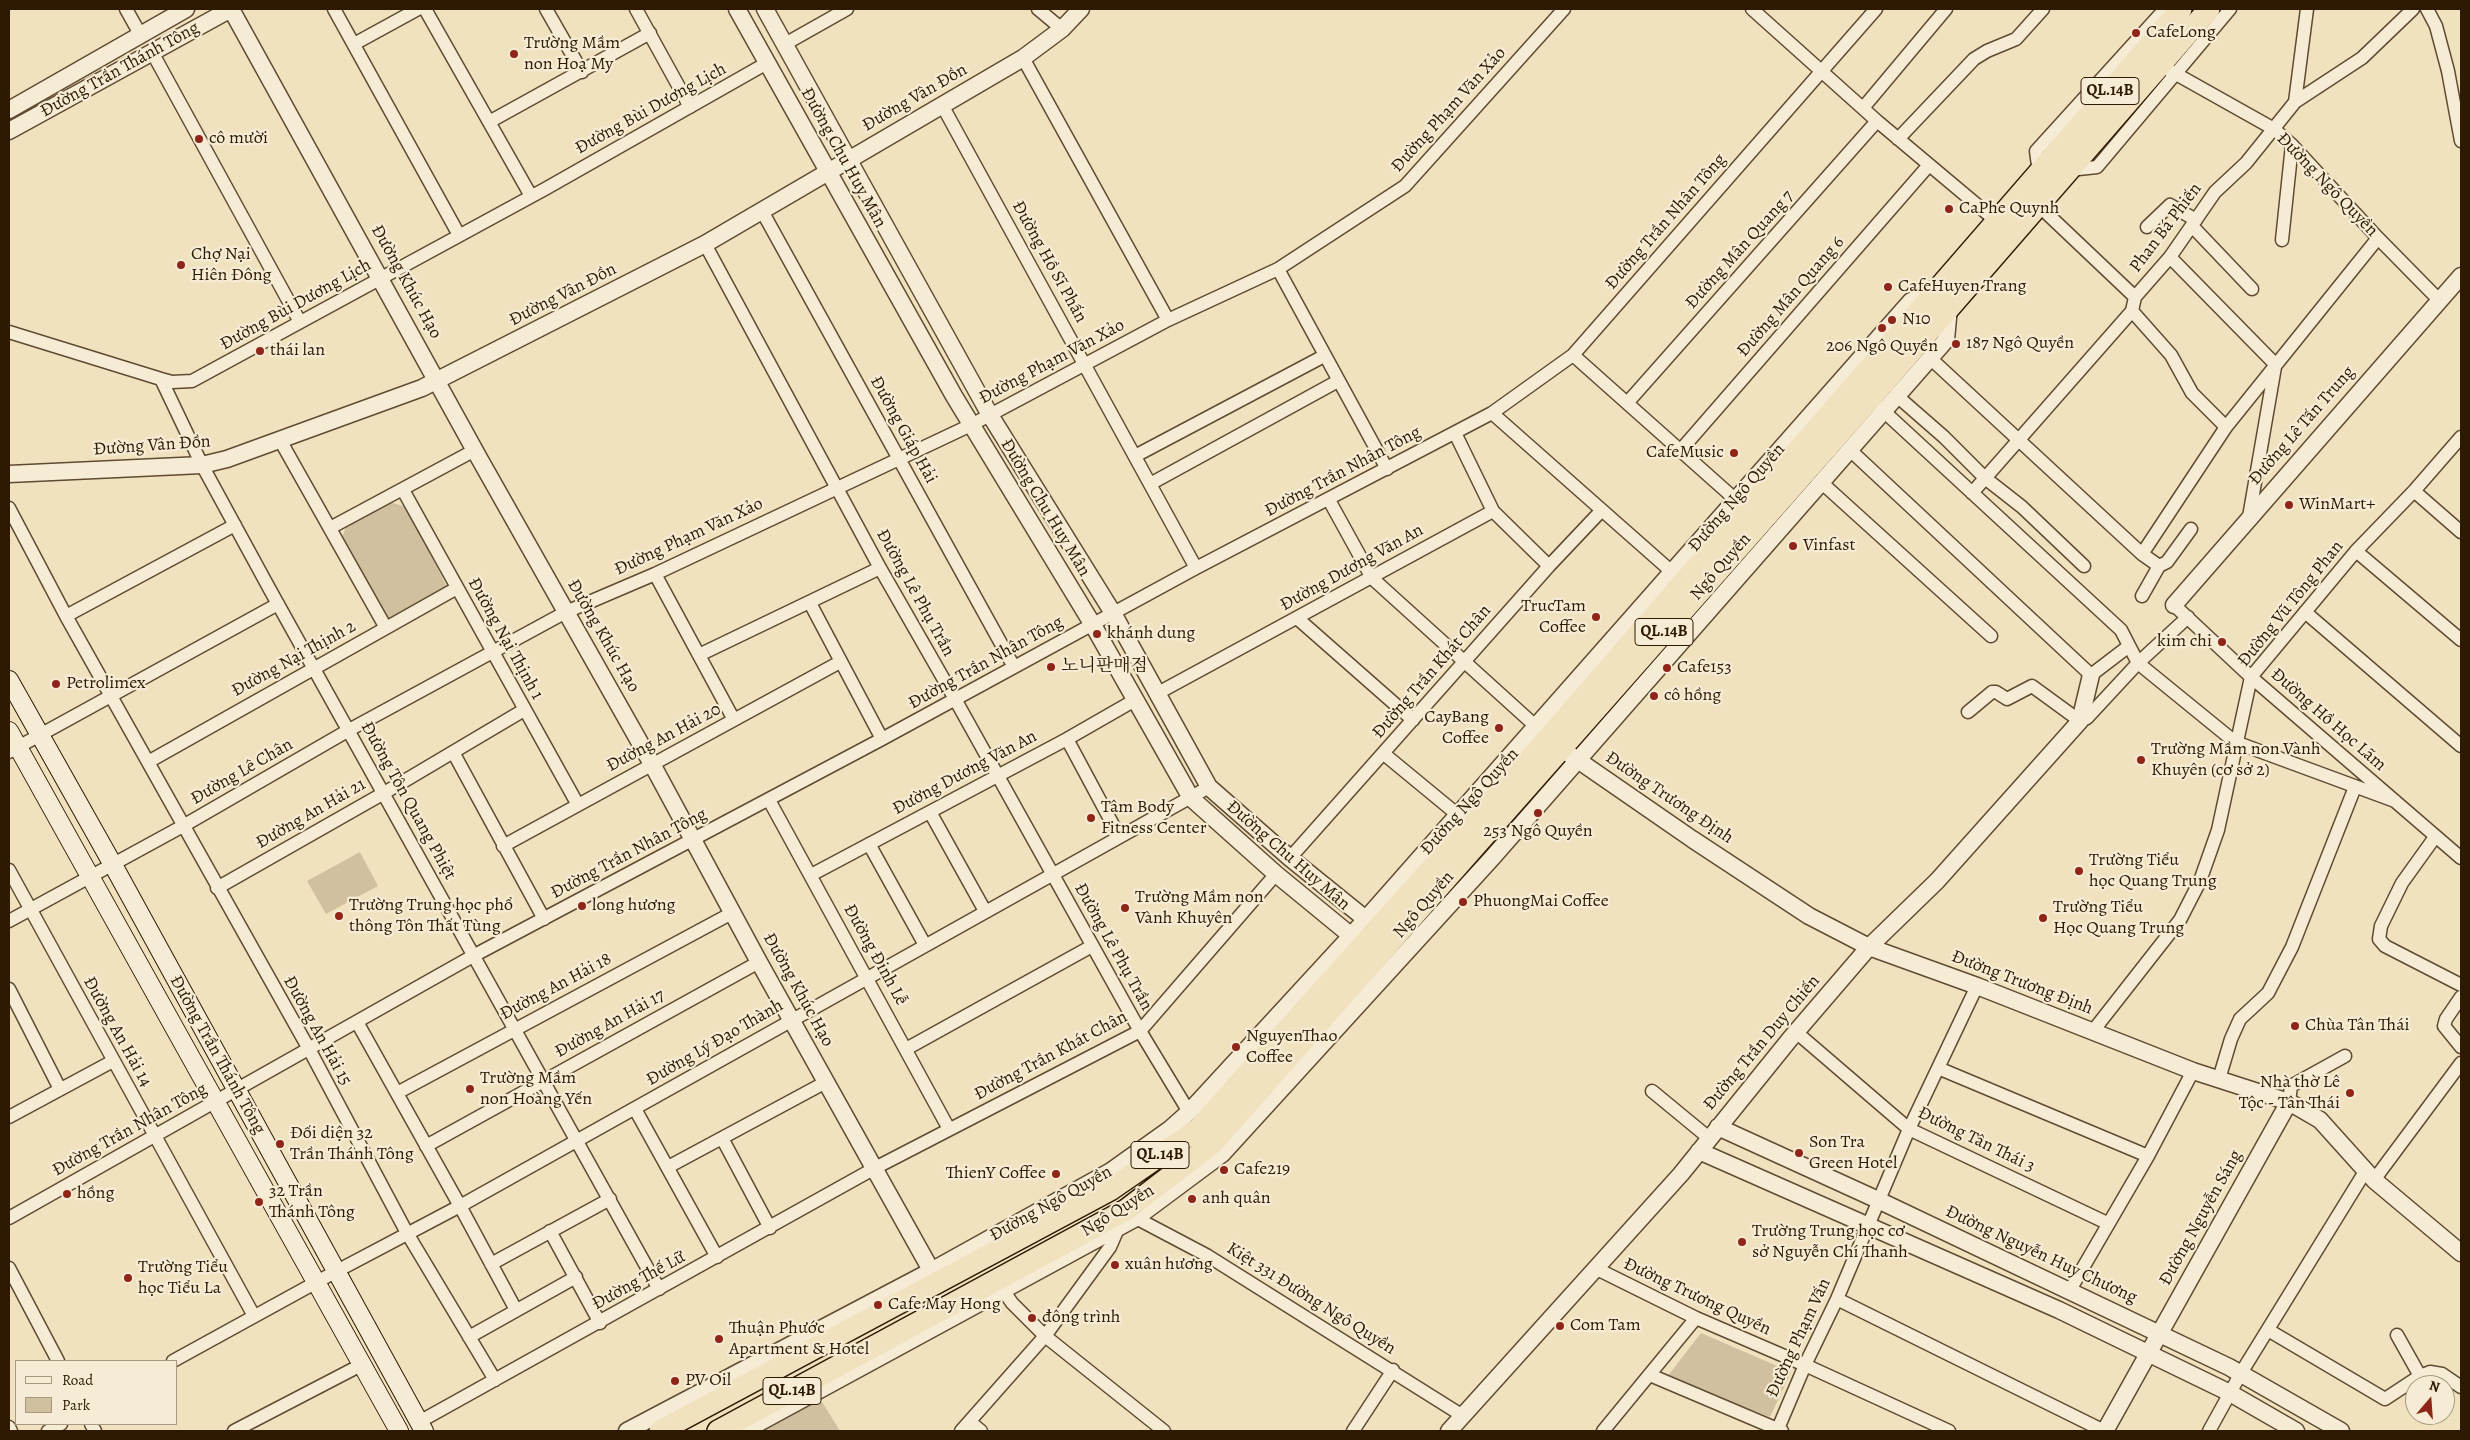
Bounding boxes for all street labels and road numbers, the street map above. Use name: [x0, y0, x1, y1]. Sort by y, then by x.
street label: Đường Trần Thánh Tông: [37, 17, 203, 123]
street label: Đường Phạm Văn Xảo: [1387, 43, 1511, 177]
street label: Đường Bùi Dương Lịch: [572, 58, 730, 160]
street label: Đường Vân Đồn: [859, 59, 971, 137]
road number: QL.14B: [2081, 78, 2139, 104]
street label: Đường Chu Huy Mân: [796, 84, 890, 232]
street label: Đường Ngô Quyền: [2272, 128, 2382, 242]
street label: Đường Trần Nhân Tông: [1601, 150, 1731, 294]
street label: Phan Bá Phiến: [2125, 179, 2207, 277]
street label: Đường Mân Quang 7: [1681, 186, 1799, 314]
street label: Đường Hồ Sĩ Phấn: [1007, 197, 1091, 327]
street label: Đường Khúc Hạo: [366, 221, 446, 343]
street label: Đường Mân Quang 6: [1733, 232, 1849, 362]
street label: Đường Bùi Dương Lịch: [217, 254, 375, 356]
street label: Đường Vân Đồn: [506, 259, 620, 331]
street label: Đường Phạm Văn Xảo: [976, 315, 1128, 409]
street label: Đường Lê Tấn Trung: [2244, 362, 2360, 490]
street label: Đường Giáp Hải: [865, 373, 941, 487]
street label: Đường Trần Nhân Tông: [1261, 422, 1425, 522]
street label: Đường Vân Đồn: [93, 431, 211, 461]
street label: Đường Chu Huy Mân: [995, 435, 1095, 581]
street label: Đường Ngô Quyền: [1684, 439, 1790, 557]
street label: Đường Phạm Văn Xảo: [611, 493, 767, 581]
street label: Đường Dương Văn An: [1277, 520, 1427, 616]
street label: Đường Lê Phụ Trần: [871, 526, 959, 660]
street label: Ngô Quyền: [1686, 529, 1756, 605]
street label: Đường Vũ Tông Phan: [2234, 537, 2348, 671]
street label: Đường Nại Thịnh 1: [463, 574, 547, 704]
street label: Đường Khúc Hạo: [562, 576, 644, 696]
street label: Đường Trần Khát Chân: [1368, 601, 1496, 743]
street label: Đường Trần Nhân Tông: [905, 612, 1067, 714]
street label: Đường Nại Thịnh 2: [228, 616, 360, 702]
road number: QL.14B: [1635, 618, 1693, 646]
street label: Đường Hồ Học Lãm: [2266, 664, 2390, 776]
street label: Đường An Hải 20: [603, 699, 725, 777]
street label: Đường Tôn Quang Phiệt: [356, 718, 460, 884]
street label: Đường Dương Văn An: [889, 726, 1041, 820]
street label: Đường Lê Chân: [187, 734, 297, 810]
street label: Đường Ngô Quyền: [1416, 744, 1524, 860]
street label: Đường Trương Định: [1601, 747, 1737, 849]
street label: Đường An Hải 21: [252, 774, 370, 854]
street label: Đường Chu Huy Mân: [1222, 796, 1354, 916]
street label: Đường Trần Nhân Tông: [547, 804, 711, 904]
street label: Ngô Quyền: [1389, 867, 1459, 943]
street label: Đường Lê Phụ Trần: [1069, 880, 1157, 1014]
street label: Đường Đinh Lễ: [838, 900, 912, 1010]
street label: Đường Khúc Hạo: [758, 929, 838, 1051]
street label: Đường Trương Định: [1948, 946, 2096, 1020]
street label: Đường An Hải 18: [497, 949, 615, 1025]
street label: Đường Trần Duy Chiến: [1699, 971, 1825, 1115]
street label: Đường Trần Thánh Tông: [164, 972, 270, 1138]
street label: Đường An Hải 15: [278, 972, 356, 1090]
street label: Đường An Hải 14: [78, 973, 156, 1091]
street label: Đường An Hải 17: [551, 985, 669, 1063]
street label: Đường Lý Đạo Thành: [643, 995, 787, 1091]
street label: Đường Trần Khát Chân: [971, 1006, 1131, 1106]
street label: Đường Trần Nhân Tông: [49, 1079, 211, 1181]
street label: Đường Tân Thái 3: [1914, 1102, 2038, 1178]
road number: QL.14B: [1131, 1142, 1189, 1168]
street label: Đường Nguyễn Sáng: [2155, 1146, 2247, 1290]
street label: Đường Ngô Quyền: [986, 1161, 1116, 1247]
street label: Ngô Quyền: [1077, 1180, 1159, 1242]
street label: Đường Nguyễn Huy Chương: [1942, 1201, 2140, 1309]
street label: Kiệt 331 Đường Ngô Quyền: [1222, 1238, 1400, 1360]
street label: Đường Thế Lữ: [589, 1247, 689, 1315]
street label: Đường Trương Quyền: [1620, 1253, 1774, 1341]
street label: Đường Phạm Vấn: [1762, 1275, 1836, 1401]
road number: QL.14B: [763, 1378, 821, 1404]

